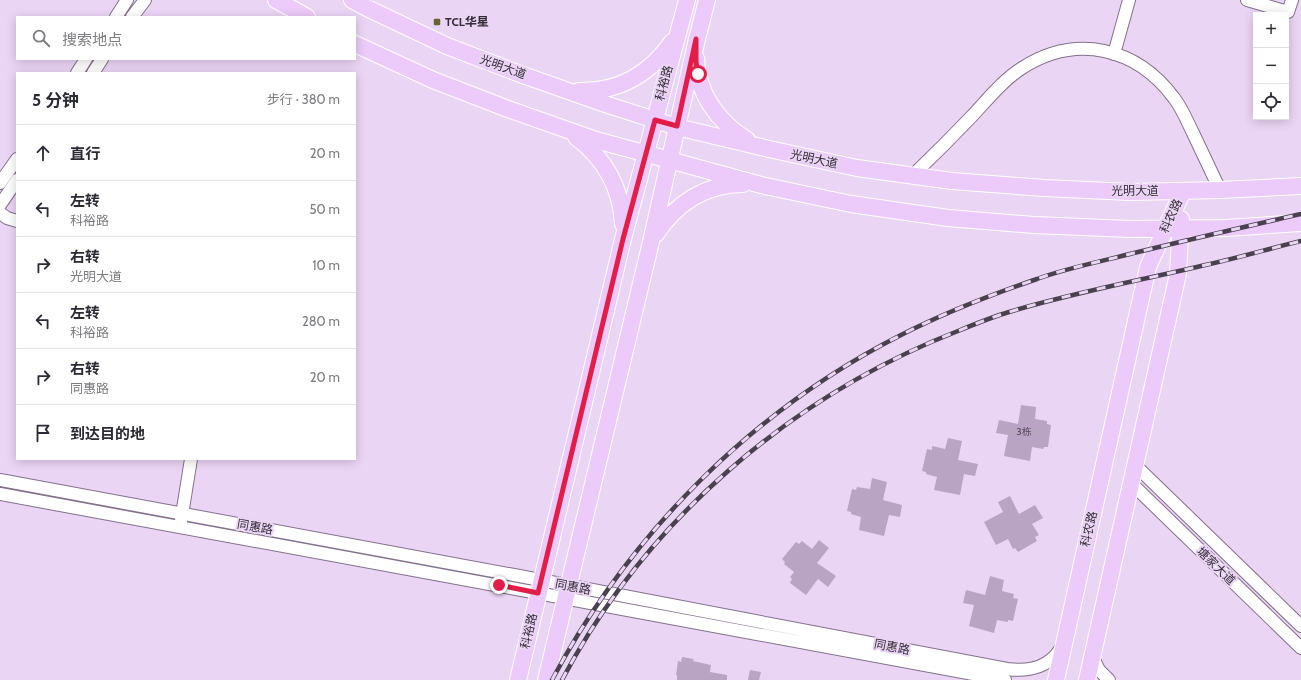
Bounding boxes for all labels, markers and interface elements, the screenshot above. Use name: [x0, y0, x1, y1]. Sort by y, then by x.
map controls: [1253, 12, 1289, 120]
button: +: [1253, 12, 1289, 48]
place label: TCL华星: [445, 14, 489, 29]
search box: [16, 16, 356, 60]
marker: TCL华星: [432, 17, 442, 27]
icon: search: [30, 27, 52, 49]
text: 搜索地点: [62, 31, 122, 49]
button: −: [1253, 48, 1289, 84]
street label: 光明大道: [478, 51, 528, 82]
street label: 科裕路: [652, 64, 675, 102]
route start: [689, 65, 707, 83]
button: locate: [1253, 84, 1289, 120]
text: 5 分钟: [32, 90, 79, 110]
text: 步行 · 380 m: [267, 91, 340, 107]
icon: ahead: [32, 142, 54, 164]
text: 直行: [70, 145, 100, 163]
text: 20 m: [310, 145, 340, 161]
street label: 光明大道: [789, 146, 839, 171]
street label: 光明大道: [1111, 183, 1159, 198]
text: 左转: [70, 192, 100, 210]
street label: 科农路: [1156, 196, 1185, 235]
icon: left: [32, 198, 54, 220]
text: 50 m: [310, 201, 340, 217]
text: 科裕路: [70, 212, 109, 228]
text: 右转: [70, 248, 100, 266]
icon: right: [32, 254, 54, 276]
text: 10 m: [312, 257, 340, 273]
text: 光明大道: [70, 268, 122, 284]
text: 左转: [70, 304, 100, 322]
icon: left: [32, 310, 54, 332]
text: 280 m: [302, 313, 340, 329]
text: 科裕路: [70, 324, 109, 340]
text: 右转: [70, 360, 100, 378]
icon: right: [32, 366, 54, 388]
text: 20 m: [310, 369, 340, 385]
text: 同惠路: [70, 380, 109, 396]
icon: arrive: [32, 422, 54, 444]
text: 到达目的地: [70, 425, 145, 443]
house number: 3栋: [1016, 425, 1032, 438]
street label: 科农路: [1077, 510, 1100, 548]
street label: 同惠路: [236, 516, 274, 537]
street label: 塘家大道: [1194, 544, 1239, 588]
route end: [490, 576, 508, 594]
street label: 同惠路: [554, 576, 592, 597]
street label: 科裕路: [517, 612, 540, 650]
street label: 同惠路: [873, 636, 911, 657]

